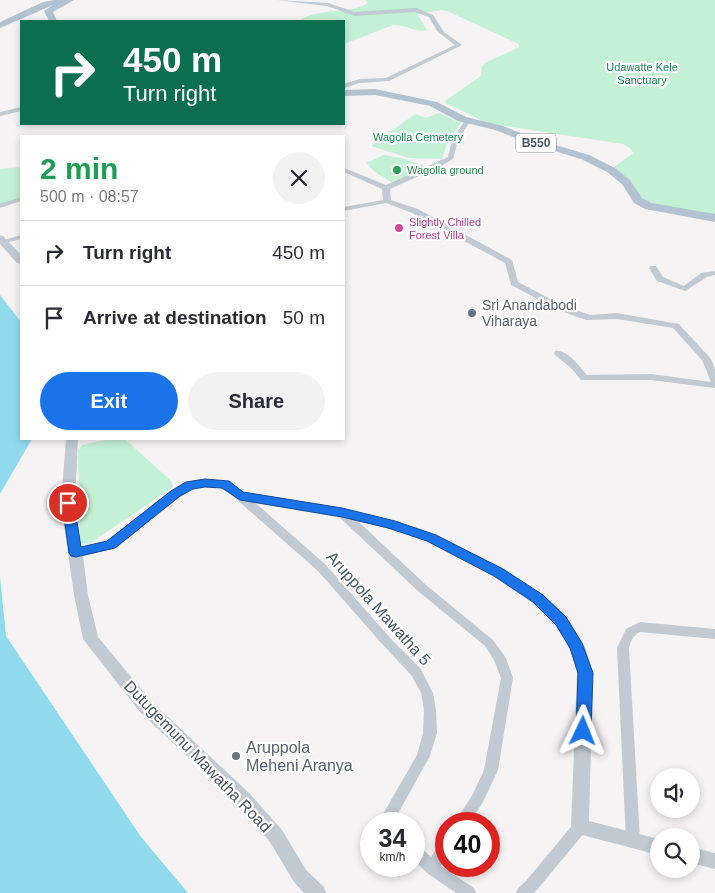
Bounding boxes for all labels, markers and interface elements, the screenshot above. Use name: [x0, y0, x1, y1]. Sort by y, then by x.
icon: right: [40, 40, 105, 105]
text: 450 m: [123, 40, 222, 79]
park label: Udawatte Kele Sanctuary: [606, 61, 678, 86]
text: Turn right: [123, 81, 216, 106]
park label: Wagolla Cemetery: [373, 131, 464, 143]
road number: B550: [516, 134, 556, 152]
text: 2 min: [40, 152, 118, 185]
button: close: [273, 152, 325, 204]
marker: Wagolla ground: [391, 164, 403, 176]
place label: Wagolla ground: [407, 164, 484, 176]
text: 500 m · 08:57: [40, 188, 139, 205]
place label: Slightly Chilled Forest Villa: [409, 216, 481, 241]
marker: Slightly Chilled Forest Villa: [393, 222, 405, 234]
icon: right: [40, 239, 68, 267]
text: Turn right: [83, 242, 171, 263]
text: 450 m: [272, 242, 325, 263]
place label: Sri Anandabodi Viharaya: [482, 297, 577, 329]
icon: arrive: [40, 304, 68, 332]
text: Arrive at destination: [83, 307, 267, 328]
text: 50 m: [283, 307, 325, 328]
marker: Sri Anandabodi Viharaya: [466, 307, 478, 319]
button: Exit: [40, 372, 178, 430]
button: Share: [188, 372, 325, 430]
pin: [47, 482, 89, 524]
icon: arrive: [54, 489, 82, 517]
street label: Aruppola Mawatha 5: [323, 548, 434, 669]
street label: Dutugemunu Mawatha Road: [121, 677, 275, 836]
position arrow: [556, 704, 608, 756]
place label: Aruppola Meheni Aranya: [246, 739, 353, 774]
marker: Aruppola Meheni Aranya: [230, 750, 242, 762]
map controls: [650, 768, 700, 878]
button: sound: [650, 768, 700, 818]
speed limit sign: 40: [435, 812, 500, 877]
text: 34: [379, 824, 406, 852]
button: search: [650, 828, 700, 878]
text: km/h: [379, 850, 406, 864]

